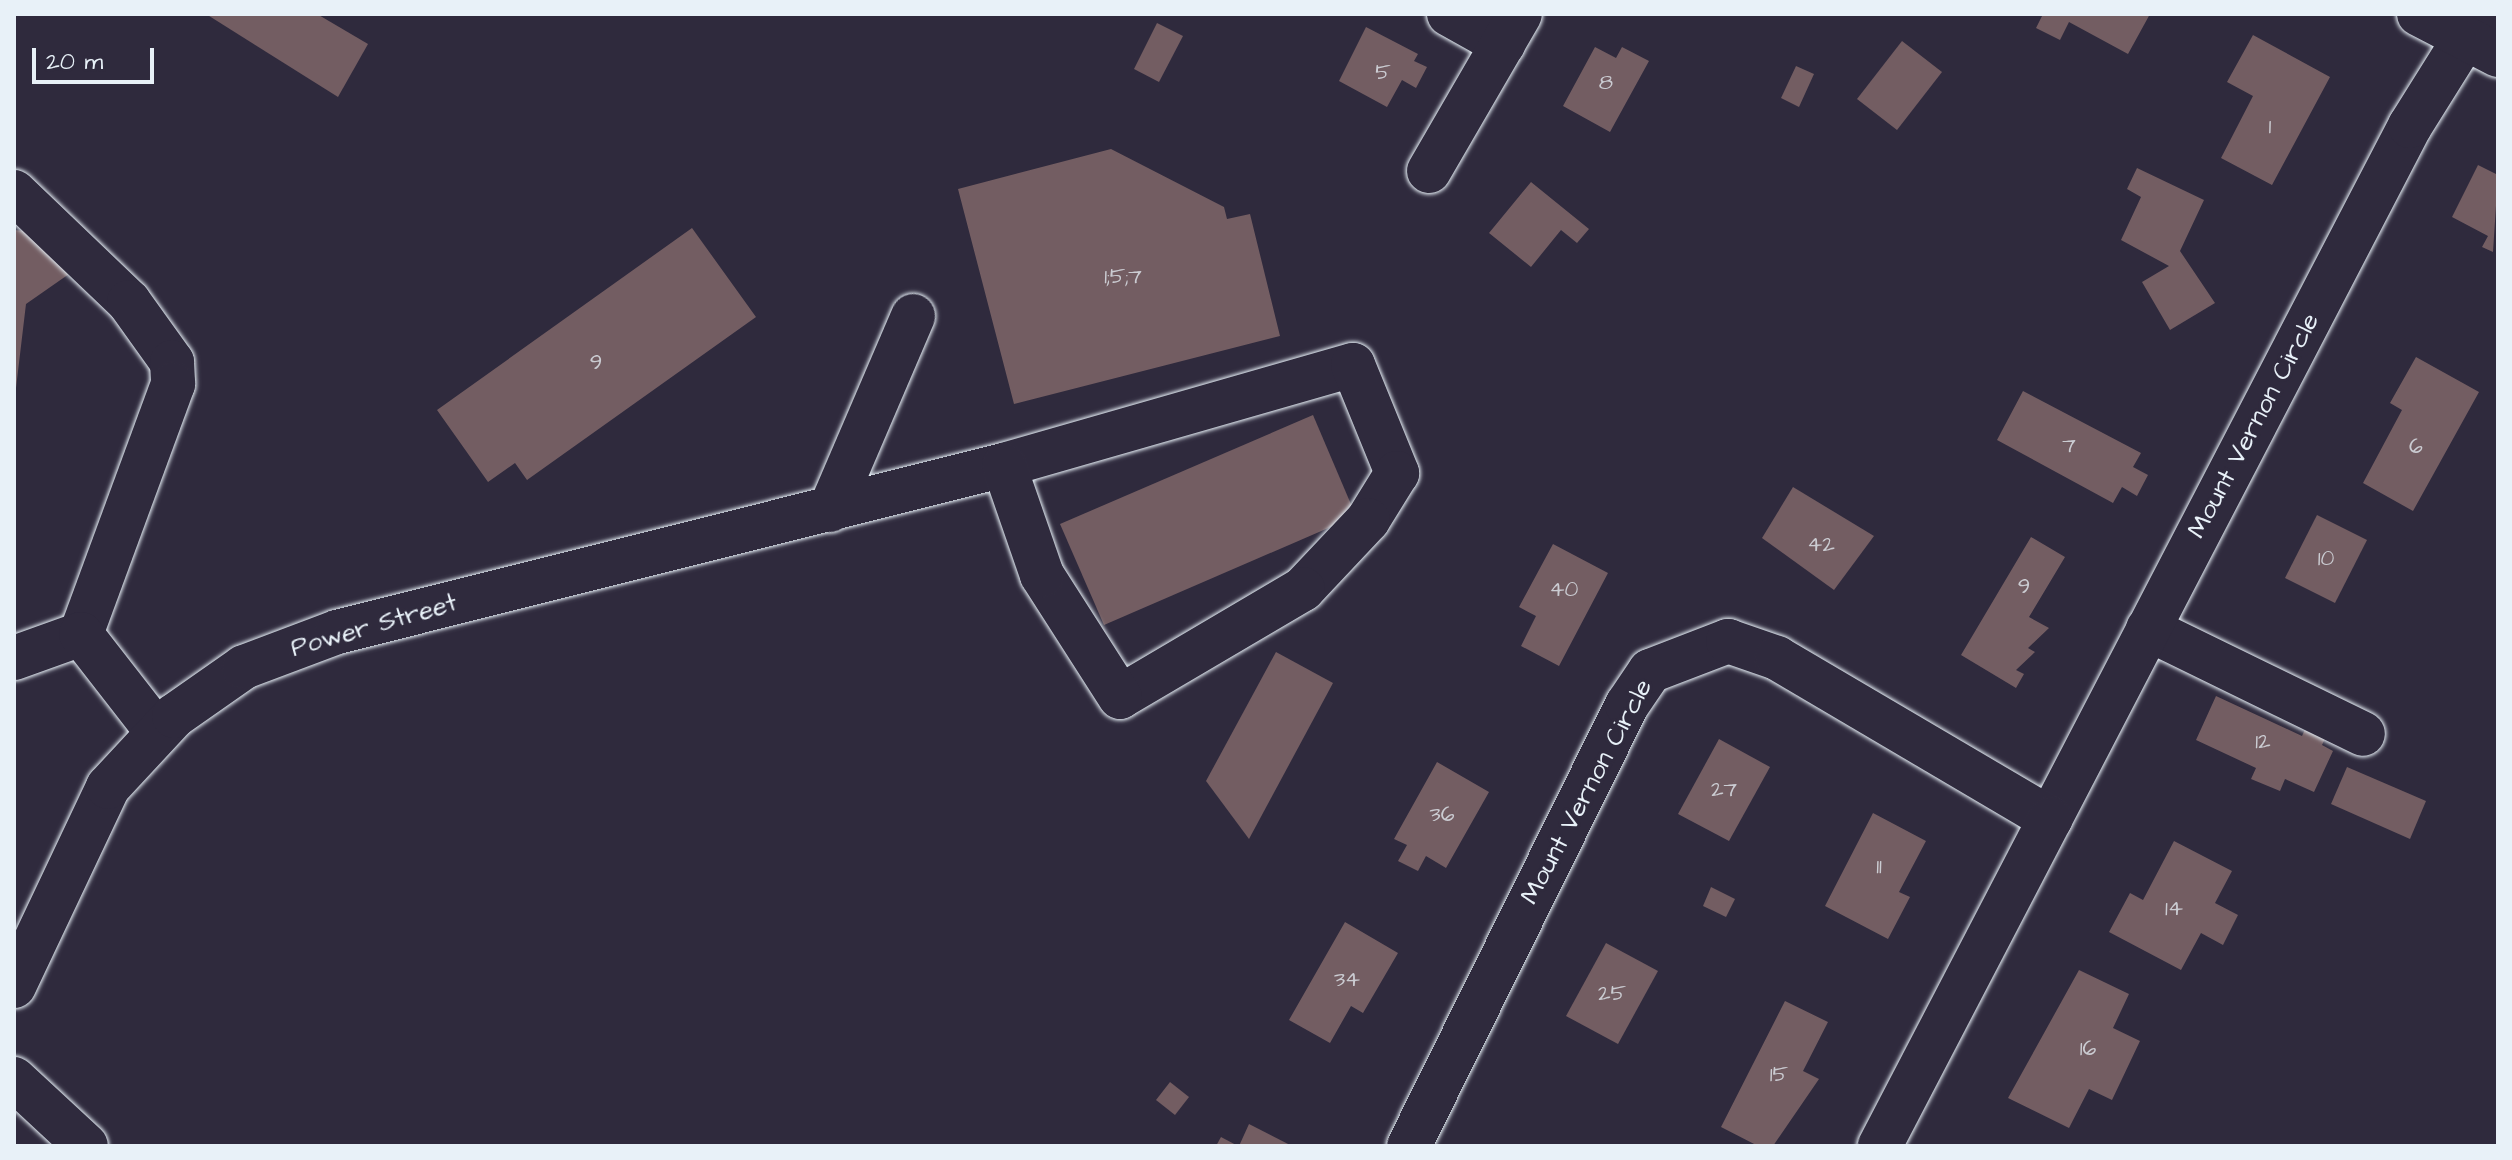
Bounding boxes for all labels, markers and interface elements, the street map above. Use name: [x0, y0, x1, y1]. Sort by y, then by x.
scale bar: [36, 32, 158, 82]
text: 20 m: [46, 45, 103, 79]
house number: 5: [1375, 60, 1391, 86]
house number: 8: [1599, 70, 1613, 96]
house number: 1: [2269, 114, 2271, 140]
house number: 1;5;7: [1104, 264, 1142, 290]
street label: Mount Vernon Circle: [2181, 308, 2327, 544]
house number: 9: [590, 350, 602, 376]
house number: 7: [2062, 433, 2076, 459]
house number: 6: [2409, 434, 2423, 460]
house number: 42: [1807, 532, 1835, 558]
house number: 10: [2318, 546, 2334, 572]
house number: 9: [2018, 574, 2030, 600]
house number: 40: [1550, 577, 1578, 603]
street label: Power Street: [287, 587, 461, 665]
street label: Mount Vernon Circle: [1514, 674, 1660, 910]
house number: 12: [2255, 729, 2271, 755]
house number: 27: [1711, 777, 1737, 803]
house number: 36: [1430, 802, 1454, 828]
house number: 11: [1876, 854, 1882, 880]
house number: 14: [2165, 896, 2183, 922]
house number: 34: [1334, 967, 1360, 993]
house number: 25: [1598, 981, 1626, 1007]
house number: 16: [2080, 1036, 2096, 1062]
house number: 15: [1770, 1062, 1788, 1088]

